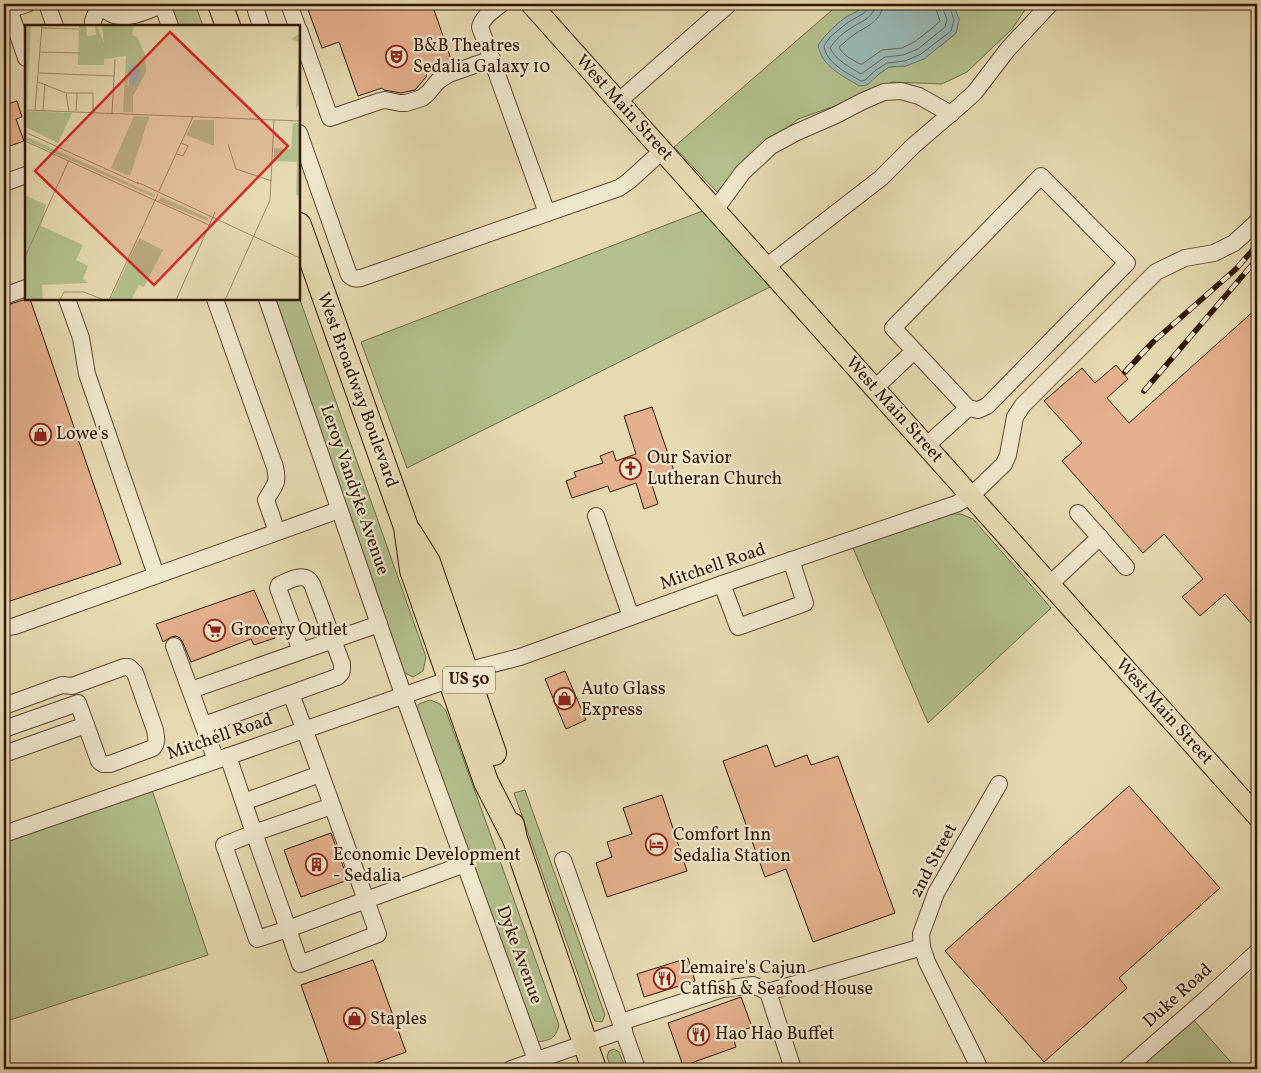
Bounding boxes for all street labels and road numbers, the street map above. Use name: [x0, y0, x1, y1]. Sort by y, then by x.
street label: West Main Street: [569, 49, 679, 167]
street label: West Broadway Boulevard: [310, 289, 404, 491]
street label: West Main Street: [839, 351, 949, 469]
street label: Leroy Vandyke Avenue: [313, 401, 395, 579]
street label: Mitchell Road: [657, 537, 769, 597]
street label: West Main Street: [1109, 653, 1219, 771]
road number: US 50: [443, 666, 495, 694]
street label: Mitchell Road: [164, 707, 276, 767]
street label: 2nd Street: [904, 819, 964, 903]
street label: Dyke Avenue: [490, 902, 548, 1008]
street label: Duke Road: [1138, 958, 1218, 1034]

